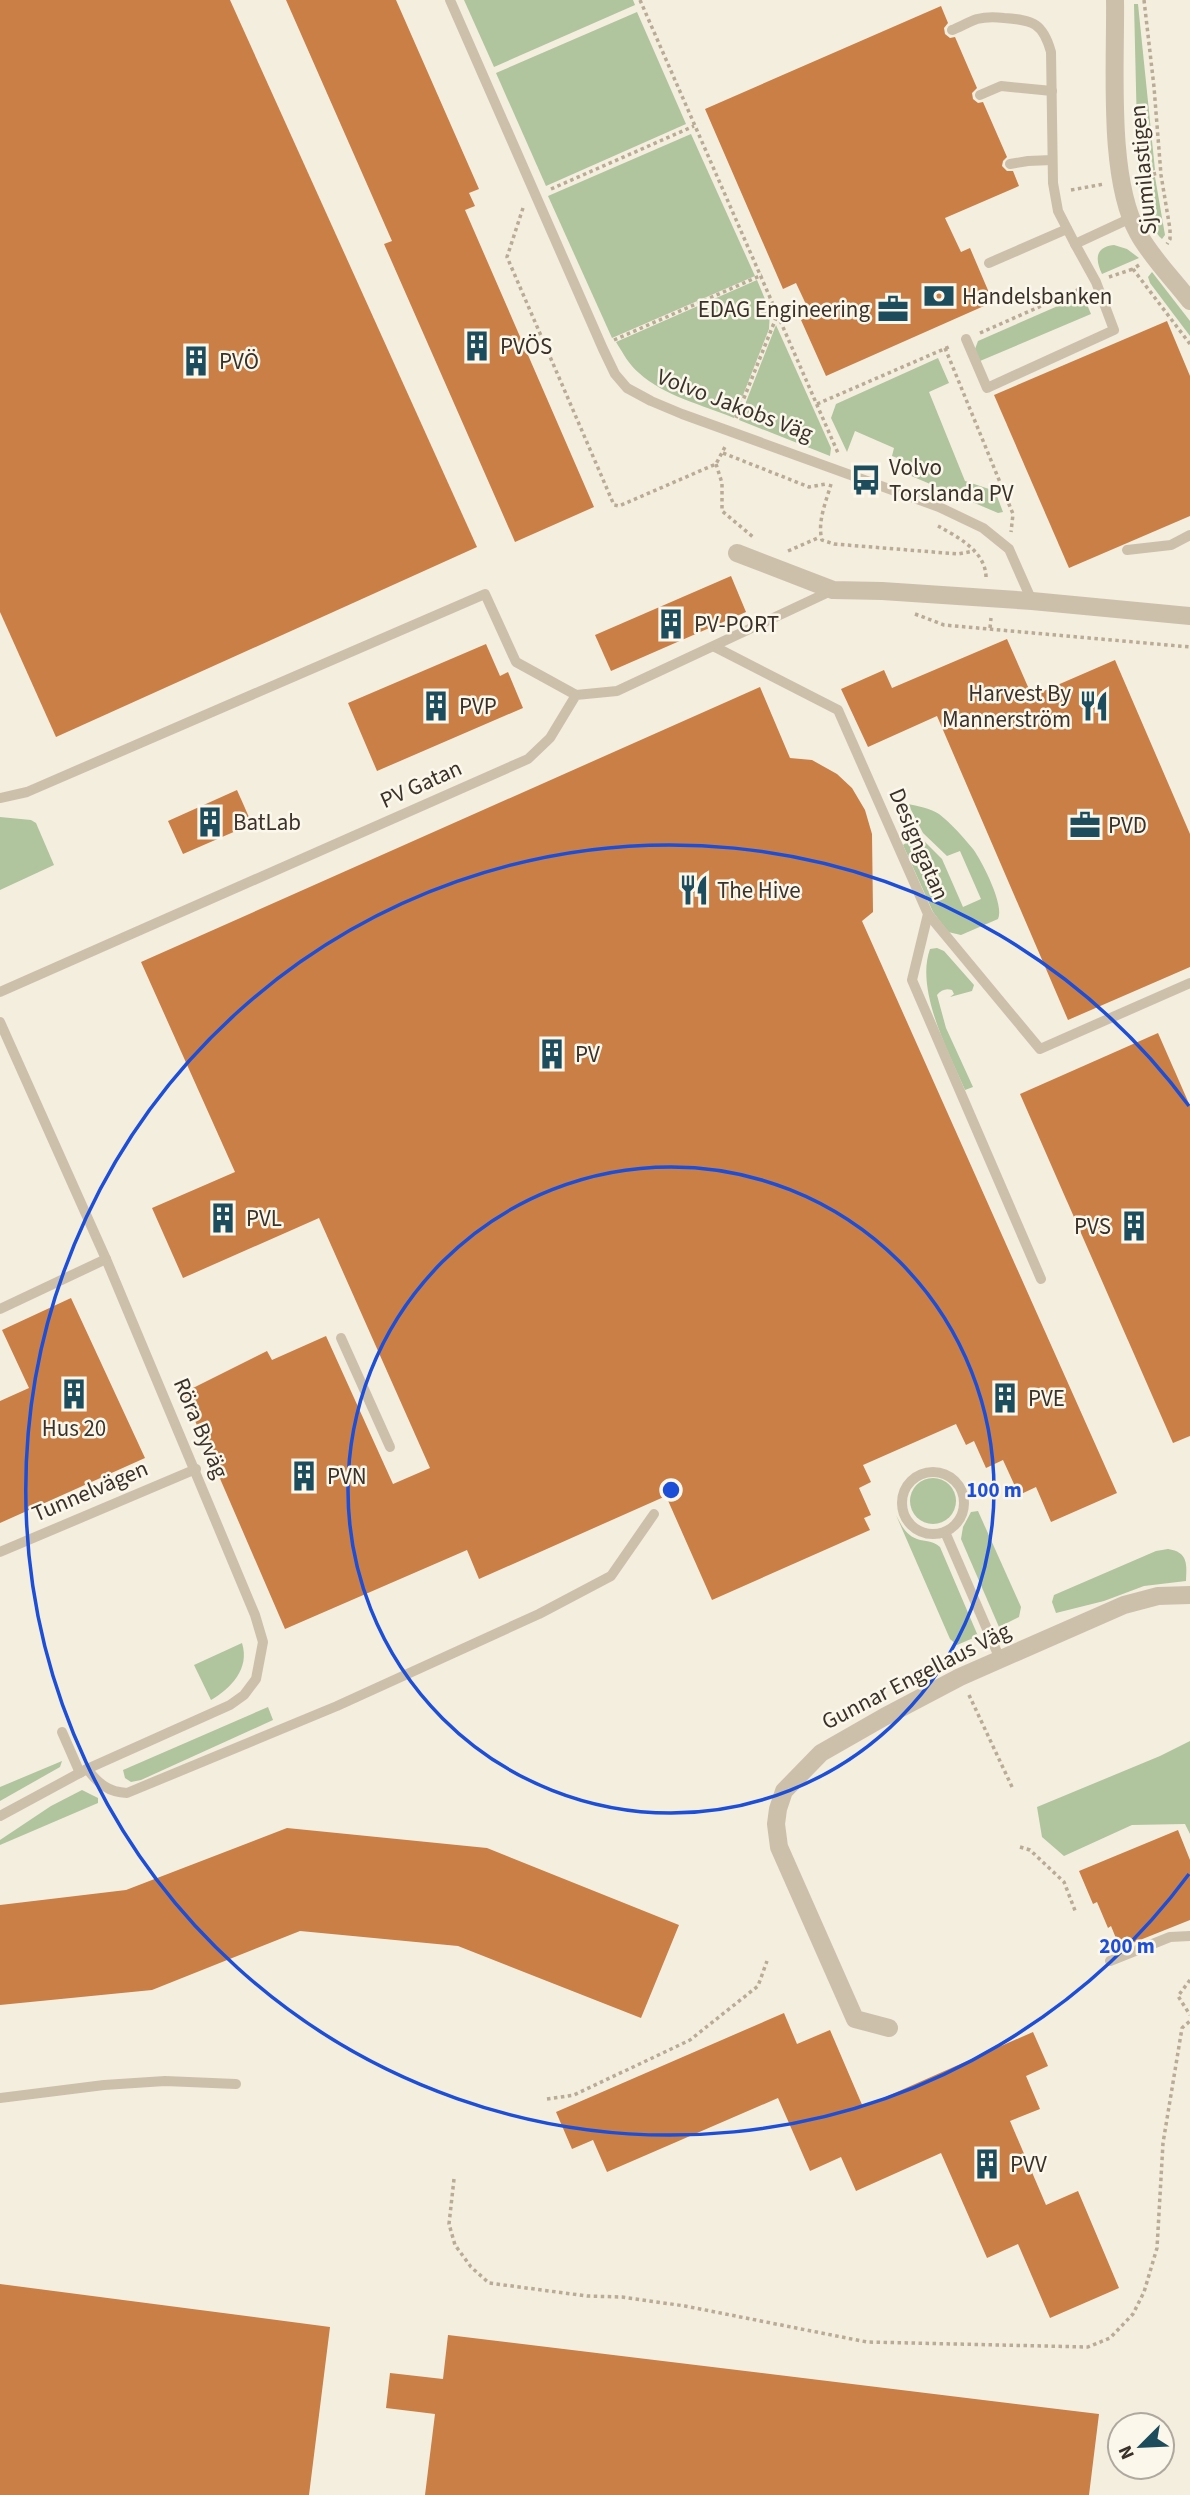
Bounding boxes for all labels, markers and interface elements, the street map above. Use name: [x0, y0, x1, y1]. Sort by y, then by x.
street label: Sjumilastigen: [1121, 104, 1165, 236]
bank icon: Handelsbanken: [922, 279, 956, 313]
place label: Handelsbanken: [962, 280, 1112, 313]
office icon: EDAG Engineering: [876, 292, 910, 326]
place label: EDAG Engineering: [698, 293, 870, 326]
building icon: PVÖS: [460, 329, 494, 363]
place label: PVÖS: [500, 330, 552, 363]
building icon: PVÖ: [179, 344, 213, 378]
place label: PVÖ: [219, 345, 259, 378]
street label: Volvo Jakobs Väg: [652, 360, 818, 450]
place label: Volvo Torslanda PV: [889, 451, 1014, 510]
bus stop icon: Volvo Torslanda PV: [849, 463, 883, 497]
building icon: PV-PORT: [654, 607, 688, 641]
place label: PV-PORT: [694, 608, 779, 641]
place label: Harvest By Mannerström: [942, 677, 1071, 736]
building icon: PVP: [419, 689, 453, 723]
restaurant icon: Harvest By Mannerström: [1077, 689, 1111, 723]
place label: PVP: [459, 690, 497, 723]
street label: PV Gatan: [375, 751, 467, 817]
street label: Designgatan: [881, 783, 957, 905]
building icon: BatLab: [193, 805, 227, 839]
place label: BatLab: [233, 806, 301, 839]
office icon: PVD: [1068, 808, 1102, 842]
place label: PVD: [1108, 809, 1147, 842]
restaurant icon: The Hive: [677, 873, 711, 907]
place label: The Hive: [717, 874, 801, 907]
building icon: PV: [535, 1037, 569, 1071]
place label: PV: [575, 1038, 600, 1071]
building icon: PVL: [206, 1201, 240, 1235]
place label: PVL: [246, 1202, 282, 1235]
building icon: PVS: [1117, 1209, 1151, 1243]
place label: PVS: [1074, 1210, 1111, 1243]
street label: Röra Byväg: [165, 1373, 237, 1484]
building icon: Hus 20: [57, 1377, 91, 1411]
building icon: PVE: [988, 1381, 1022, 1415]
place label: PVE: [1028, 1382, 1065, 1415]
place label: Hus 20: [42, 1412, 106, 1445]
street label: Tunnelvägen: [27, 1452, 153, 1530]
building icon: PVN: [287, 1459, 321, 1493]
place label: PVN: [327, 1460, 367, 1493]
text: 100 m: [966, 1475, 1022, 1505]
centre of rings: [659, 1478, 683, 1502]
street label: Gunnar Engellaus Väg: [816, 1614, 1017, 1738]
text: 200 m: [1099, 1931, 1155, 1961]
building icon: PVV: [970, 2147, 1004, 2181]
place label: PVV: [1010, 2148, 1047, 2181]
north arrow: [1106, 2411, 1176, 2481]
text: N: [1112, 2441, 1142, 2464]

